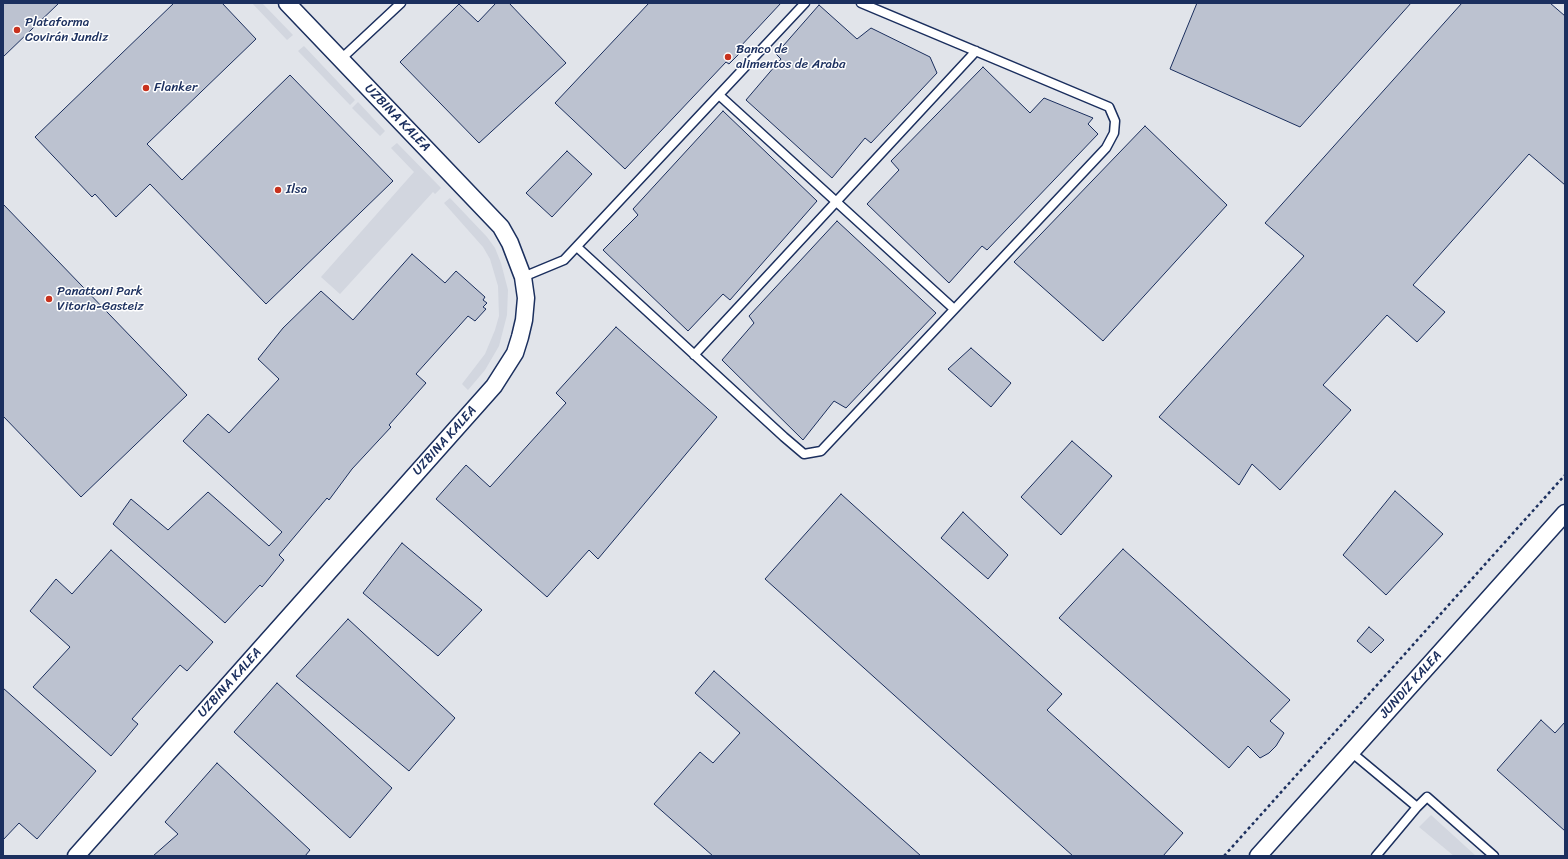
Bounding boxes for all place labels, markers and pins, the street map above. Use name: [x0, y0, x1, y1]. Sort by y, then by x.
place label: Plataforma Covirán Jundiz: [25, 15, 108, 46]
marker: Plataforma Covirán Jundiz: [12, 25, 22, 35]
place label: Banco de alimentos de Araba: [736, 42, 846, 73]
marker: Banco de alimentos de Araba: [723, 52, 733, 62]
place label: Flanker: [154, 80, 197, 96]
marker: Flanker: [141, 83, 151, 93]
place label: Ilsa: [286, 182, 307, 198]
marker: Ilsa: [273, 185, 283, 195]
place label: Panattoni Park Vitoria-Gasteiz: [57, 284, 144, 315]
marker: Panattoni Park Vitoria-Gasteiz: [44, 294, 54, 304]

